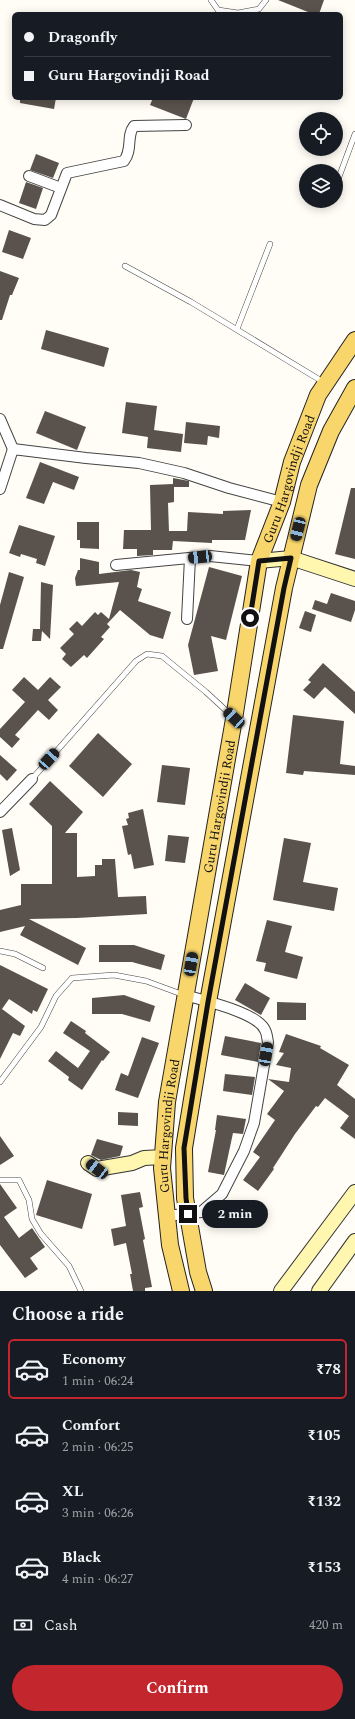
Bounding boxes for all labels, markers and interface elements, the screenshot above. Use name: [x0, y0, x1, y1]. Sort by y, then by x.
text: Dragonfly: [48, 26, 117, 49]
text: Guru Hargovindji Road: [48, 64, 210, 87]
map controls: [299, 112, 343, 208]
button: locate: [299, 112, 343, 156]
button: layers: [299, 164, 343, 208]
street label: Guru Hargovindji Road: [258, 412, 320, 547]
car: [289, 516, 307, 542]
car: [187, 550, 213, 564]
route start: [241, 609, 259, 627]
car: [221, 705, 247, 731]
street label: Guru Hargovindji Road: [198, 738, 241, 875]
car: [37, 746, 61, 772]
car: [183, 951, 199, 977]
car: [258, 1041, 274, 1067]
street label: Guru Hargovindji Road: [153, 1058, 185, 1194]
car: [84, 1157, 110, 1181]
callout: 2 min: [202, 1200, 268, 1228]
text: 2 min: [218, 1204, 252, 1224]
route end: [179, 1205, 197, 1223]
text: Choose a ride: [12, 1301, 124, 1328]
text: Economy: [62, 1348, 126, 1371]
icon: car: [14, 1351, 50, 1387]
text: ₹78: [316, 1358, 341, 1381]
text: 1 min · 06:24: [62, 1371, 134, 1391]
text: Comfort: [62, 1414, 120, 1437]
icon: car: [14, 1417, 50, 1453]
text: ₹105: [307, 1424, 341, 1447]
text: 2 min · 06:25: [62, 1437, 134, 1457]
text: XL: [62, 1480, 83, 1503]
icon: car: [14, 1483, 50, 1519]
text: ₹132: [307, 1490, 341, 1513]
text: 3 min · 06:26: [62, 1503, 134, 1523]
text: Black: [62, 1546, 101, 1569]
icon: car: [14, 1549, 50, 1585]
text: ₹153: [307, 1556, 341, 1579]
text: 4 min · 06:27: [62, 1569, 134, 1589]
icon: cash: [12, 1614, 34, 1636]
text: Cash: [44, 1614, 77, 1637]
text: 420 m: [309, 1615, 343, 1635]
button: Confirm: [12, 1665, 343, 1711]

